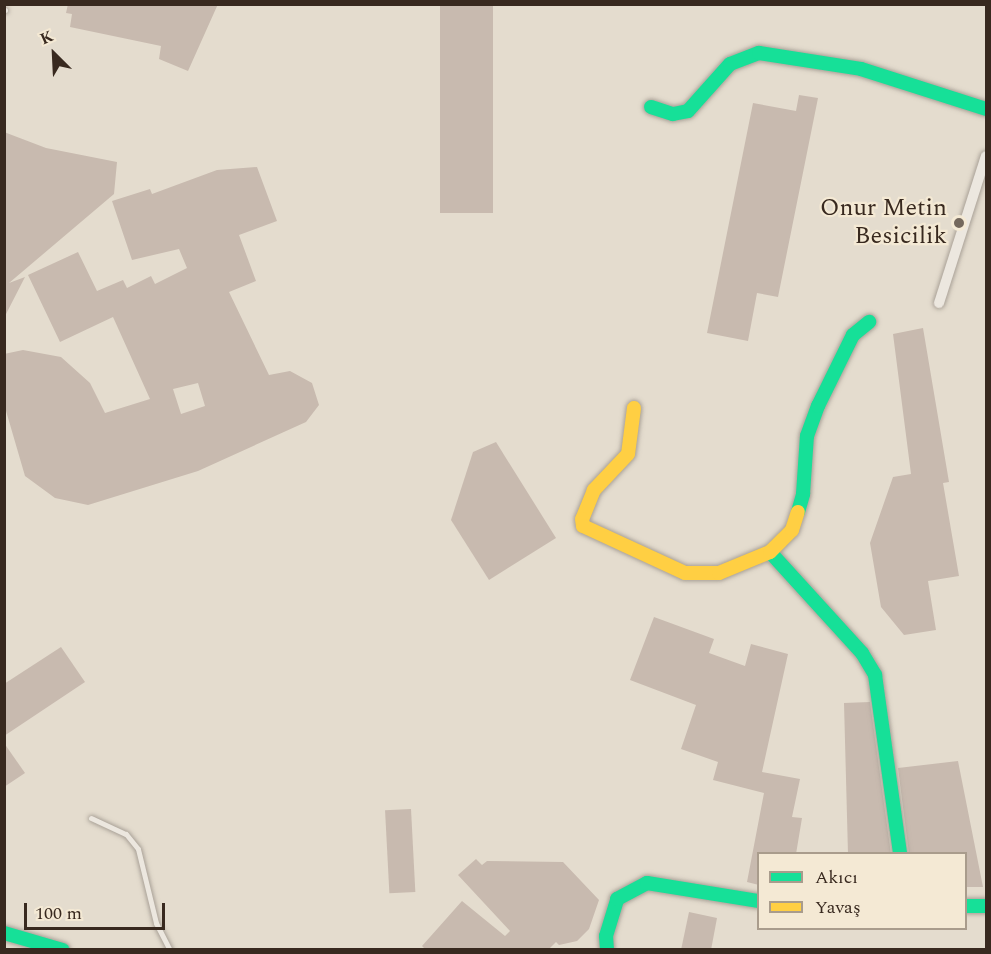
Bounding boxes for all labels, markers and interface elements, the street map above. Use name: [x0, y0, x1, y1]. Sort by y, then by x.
north arrow: [24, 24, 84, 84]
text: K: [36, 24, 57, 51]
place label: Onur Metin Besicilik: [820, 195, 947, 251]
marker: Onur Metin Besicilik: [952, 216, 966, 230]
legend: [757, 852, 967, 930]
text: Akıcı: [815, 864, 858, 891]
scale bar: [27, 891, 168, 929]
text: Yavaş: [815, 894, 861, 921]
text: 100 m: [35, 900, 82, 927]

